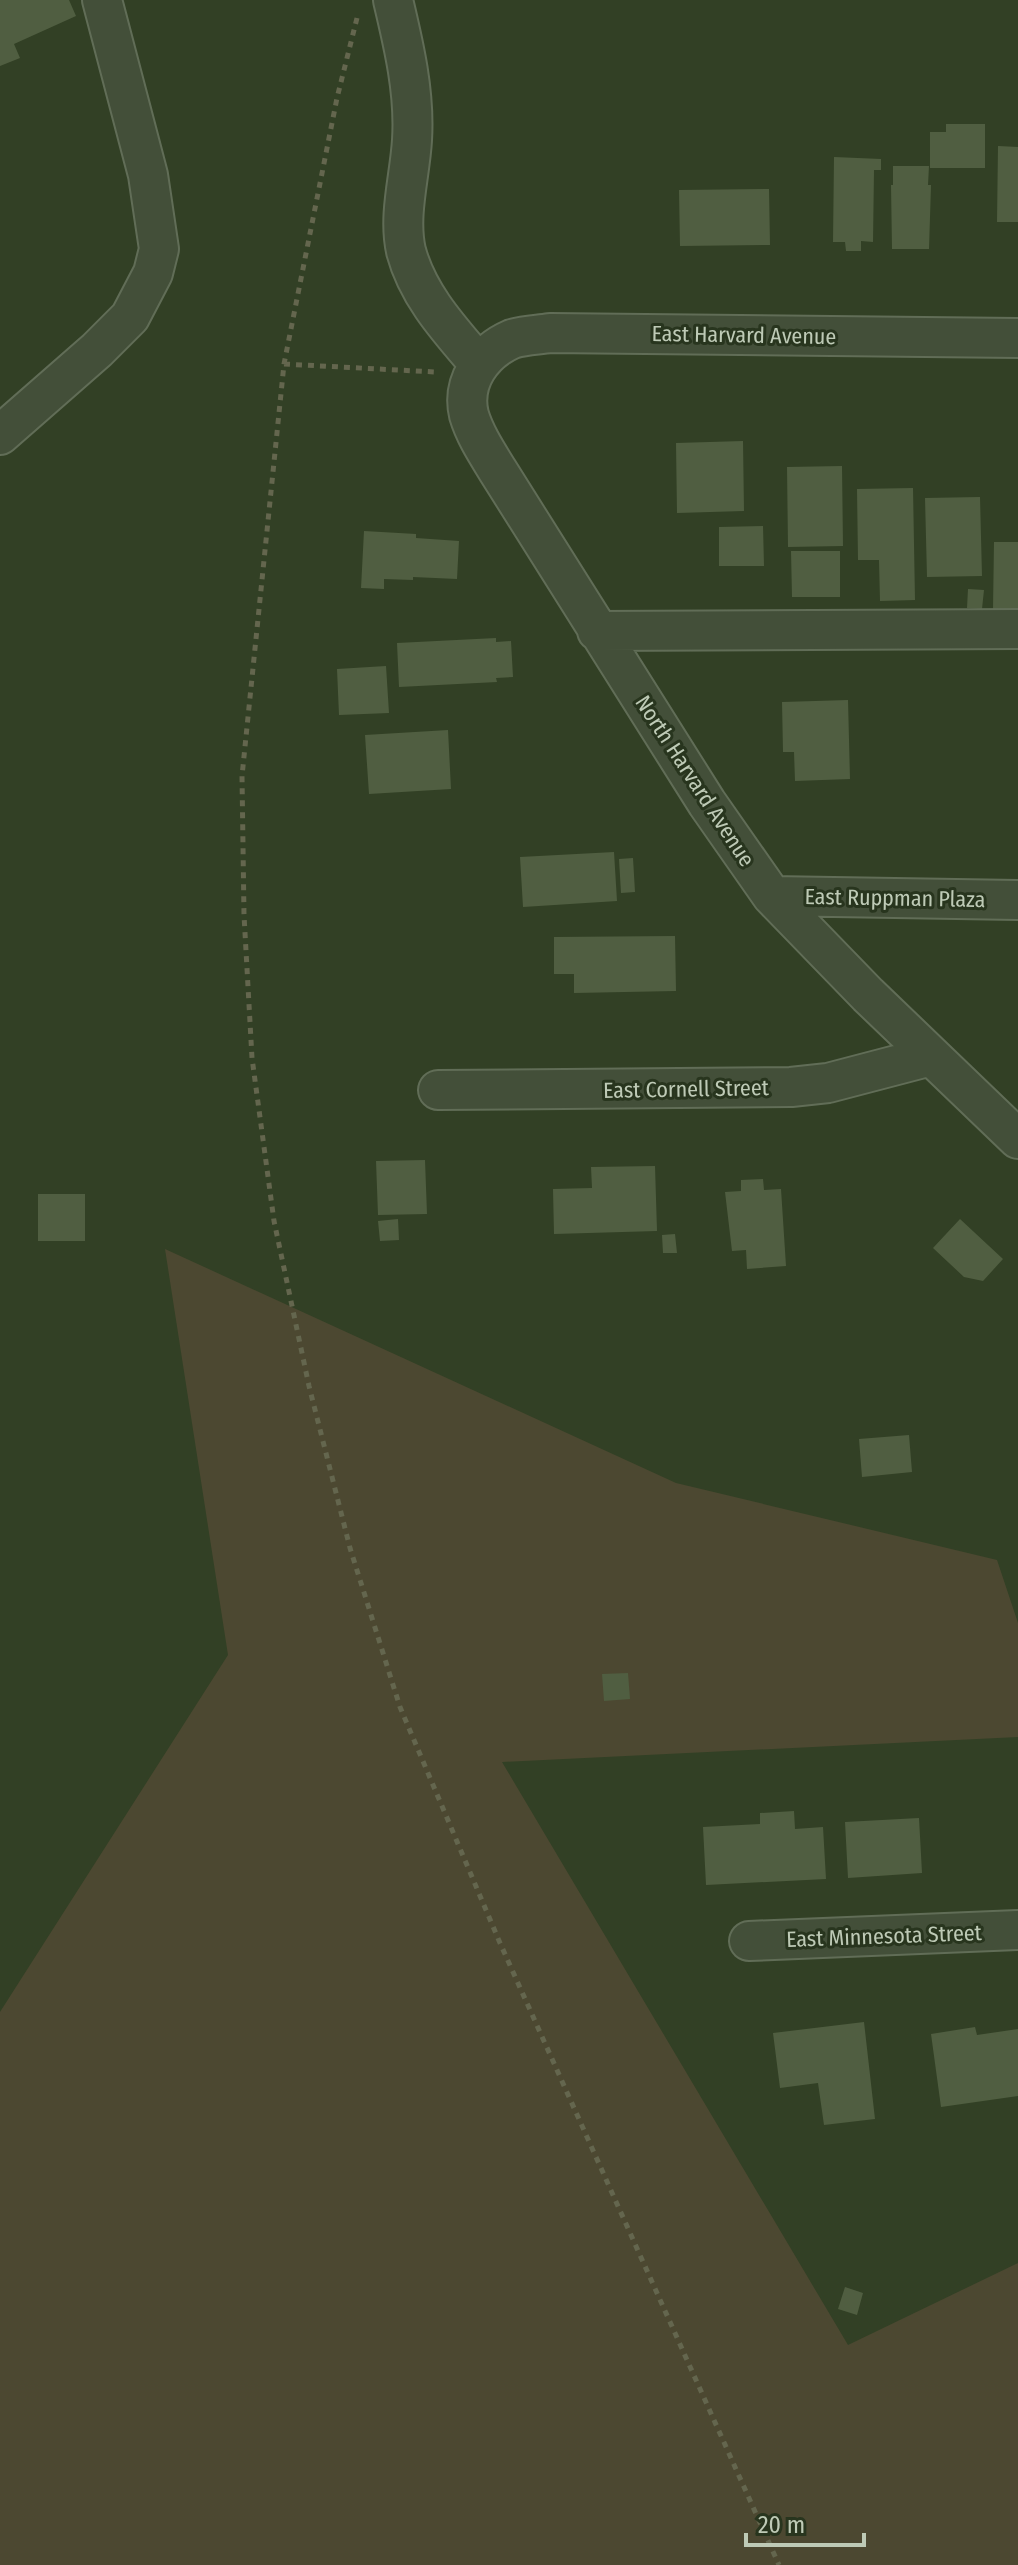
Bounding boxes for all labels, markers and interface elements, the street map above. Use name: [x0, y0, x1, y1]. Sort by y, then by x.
street label: East Harvard Avenue: [651, 320, 837, 350]
street label: North Harvard Avenue: [630, 690, 760, 872]
street label: East Ruppman Plaza: [804, 883, 986, 913]
street label: East Cornell Street: [603, 1074, 770, 1104]
street label: East Minnesota Street: [786, 1919, 983, 1953]
scale bar: [746, 2497, 864, 2547]
text: 20 m: [758, 2511, 805, 2539]

